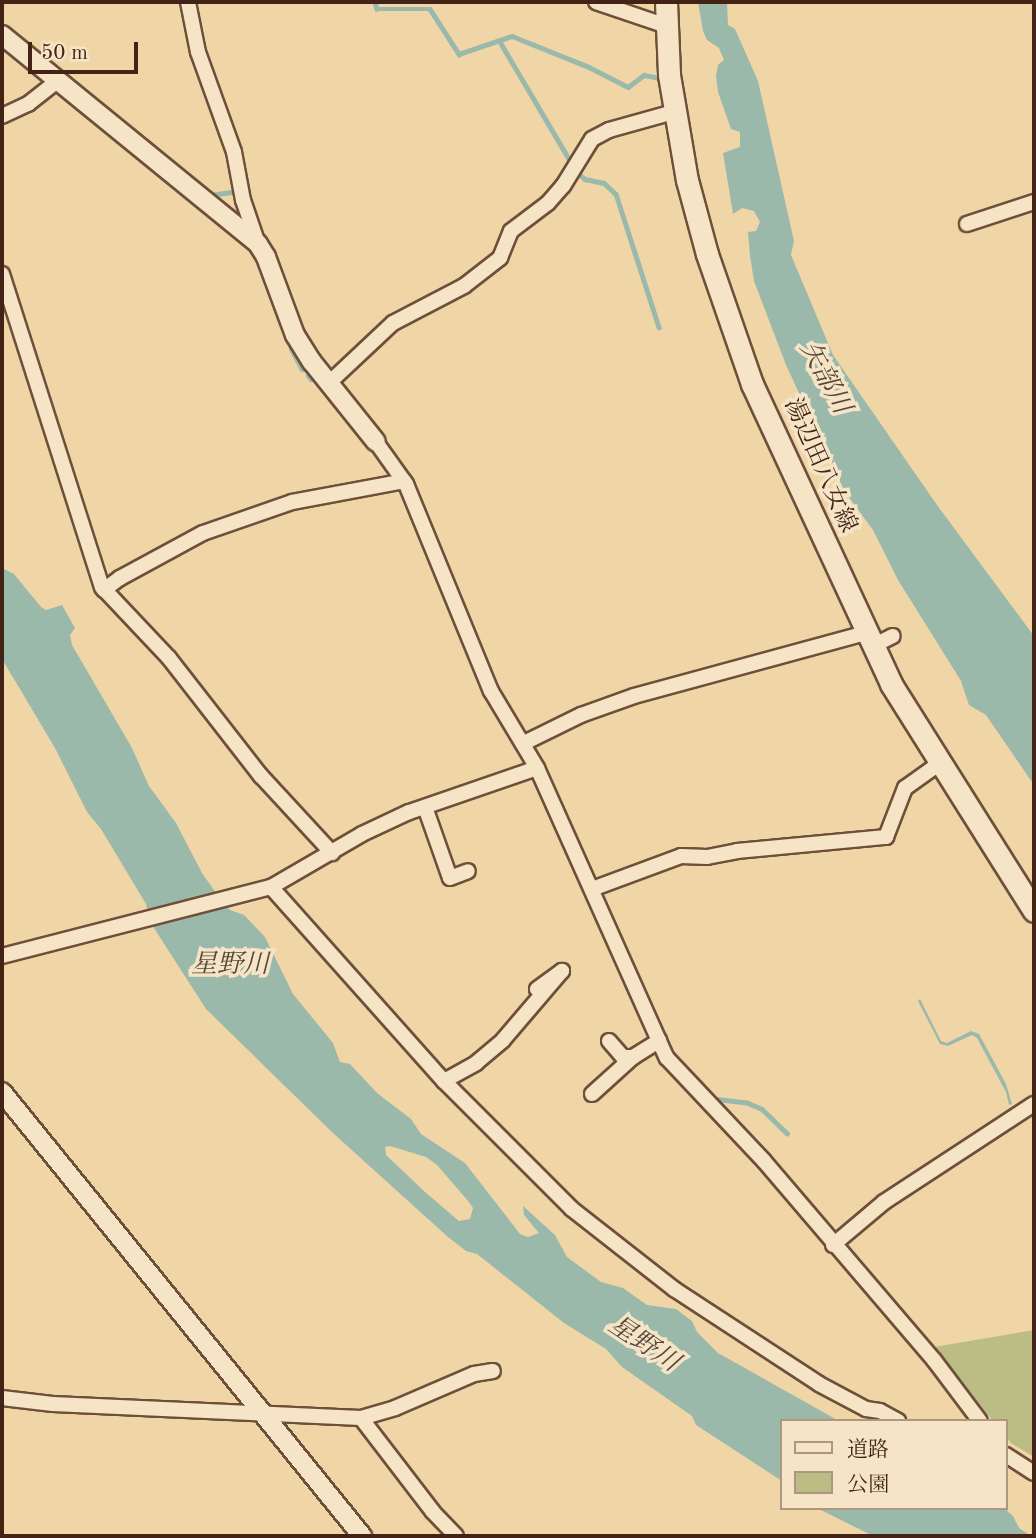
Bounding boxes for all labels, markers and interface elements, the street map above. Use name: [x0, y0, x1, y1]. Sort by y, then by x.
scale bar: [32, 28, 142, 72]
text: 50 m: [41, 43, 88, 64]
water label: 矢部川: [792, 336, 856, 420]
street label: 湯辺田八女線: [777, 394, 861, 538]
water label: 星野川: [191, 950, 269, 982]
water label: 星野川: [602, 1310, 684, 1380]
legend: [780, 1419, 1008, 1510]
text: 道路: [847, 1440, 889, 1461]
text: 公園: [847, 1475, 889, 1496]

